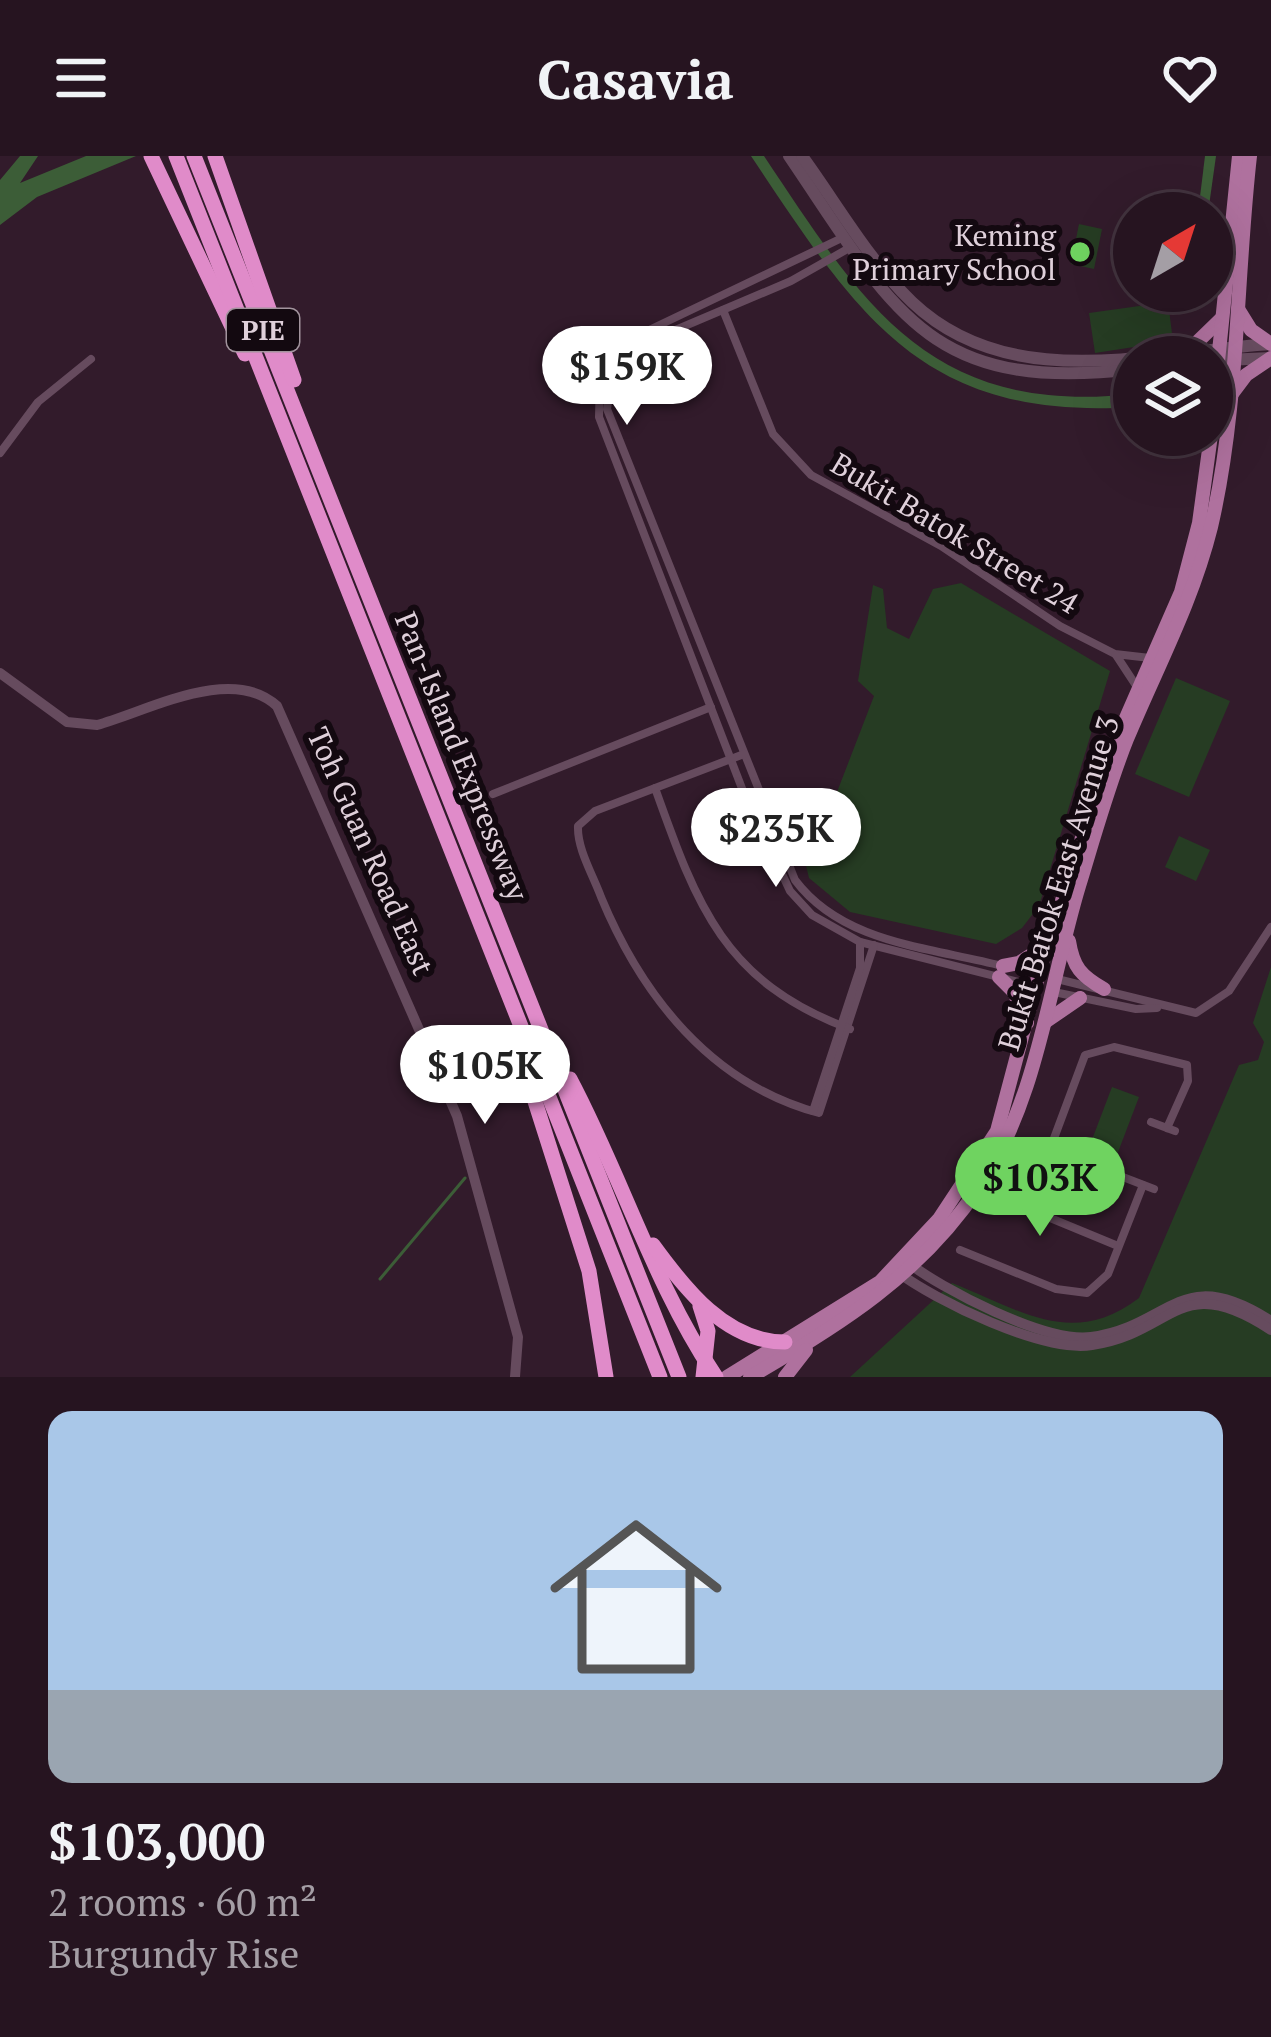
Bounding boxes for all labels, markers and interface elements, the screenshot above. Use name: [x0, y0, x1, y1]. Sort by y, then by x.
text: Casavia: [537, 43, 734, 114]
icon: menu: [48, 45, 114, 111]
icon: heart: [1157, 45, 1223, 111]
north arrow: [1113, 192, 1233, 312]
map controls: [1113, 192, 1233, 456]
place label: Keming Primary School: [852, 215, 1057, 289]
marker: Keming Primary School: [1067, 239, 1093, 265]
road number: PIE: [227, 309, 299, 351]
pin: $159K: [543, 326, 711, 428]
button: layers: [1113, 336, 1233, 456]
text: $159K: [569, 339, 685, 391]
street label: Bukit Batok Street 24: [824, 443, 1086, 623]
street label: Pan-Island Expressway: [386, 606, 539, 907]
street label: Bukit Batok East Avenue 3: [988, 711, 1128, 1055]
street label: Toh Guan Road East: [298, 721, 444, 981]
pin: $235K: [692, 788, 860, 890]
text: $235K: [718, 801, 834, 853]
pin: $105K: [401, 1025, 569, 1127]
text: $105K: [427, 1038, 543, 1090]
pin: $103K: [956, 1137, 1124, 1239]
text: $103K: [982, 1150, 1098, 1202]
icon: home: [528, 1489, 744, 1705]
text: $103,000: [48, 1807, 265, 1875]
text: 2 rooms · 60 m²: [48, 1875, 317, 1927]
text: Burgundy Rise: [48, 1927, 299, 1979]

